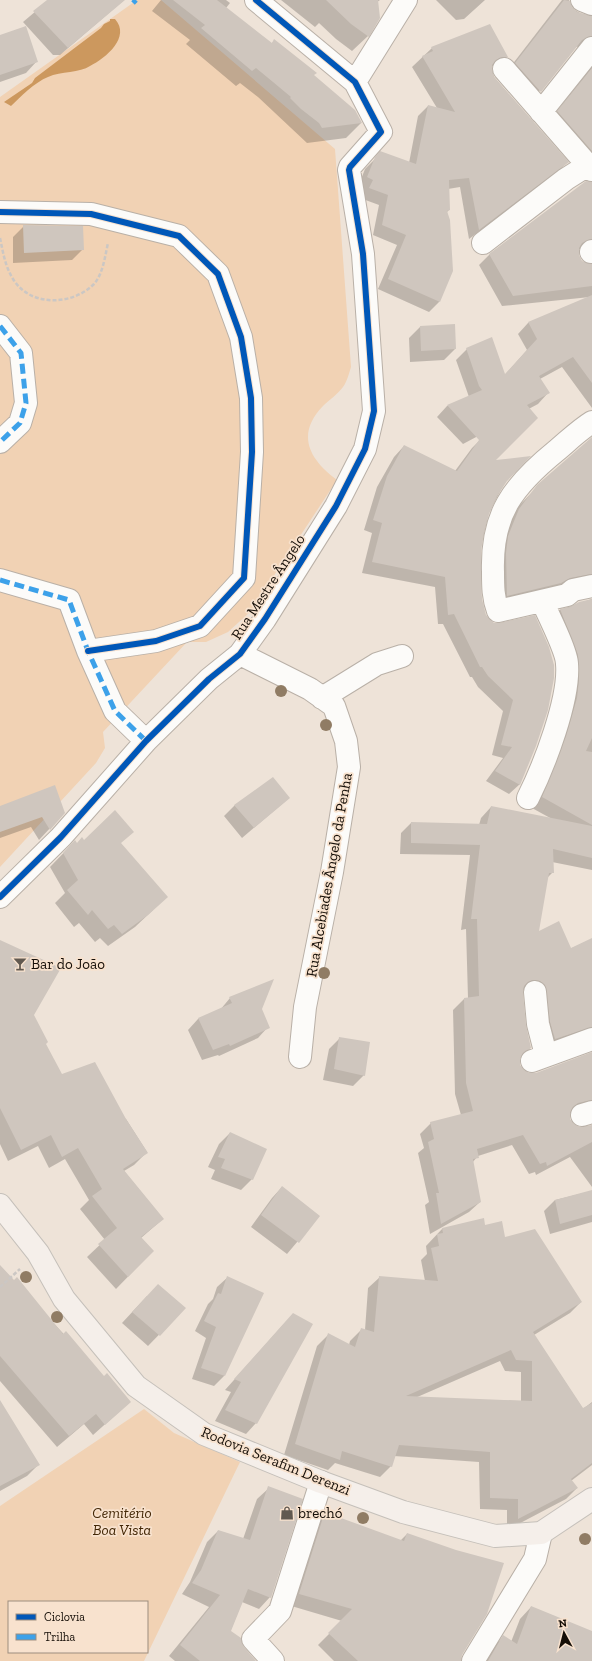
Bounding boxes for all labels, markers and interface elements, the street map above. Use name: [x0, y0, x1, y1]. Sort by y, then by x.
street label: Rua Mestre Ângelo: [227, 531, 309, 643]
street label: Rua Alcebiades Ângelo da Penha: [302, 772, 356, 978]
place label: Bar do João: [31, 955, 105, 973]
bar icon: Bar do João: [12, 956, 28, 972]
street label: Rodovia Serafim Derenzi: [199, 1423, 353, 1499]
park label: Cemitério Boa Vista: [92, 1504, 152, 1539]
place label: brechó: [297, 1504, 343, 1522]
shop icon: brechó: [279, 1505, 295, 1521]
legend: [8, 1601, 148, 1653]
text: Ciclovia: [44, 1610, 85, 1624]
north arrow: [544, 1613, 584, 1653]
text: N: [558, 1617, 568, 1631]
text: Trilha: [44, 1630, 76, 1644]

